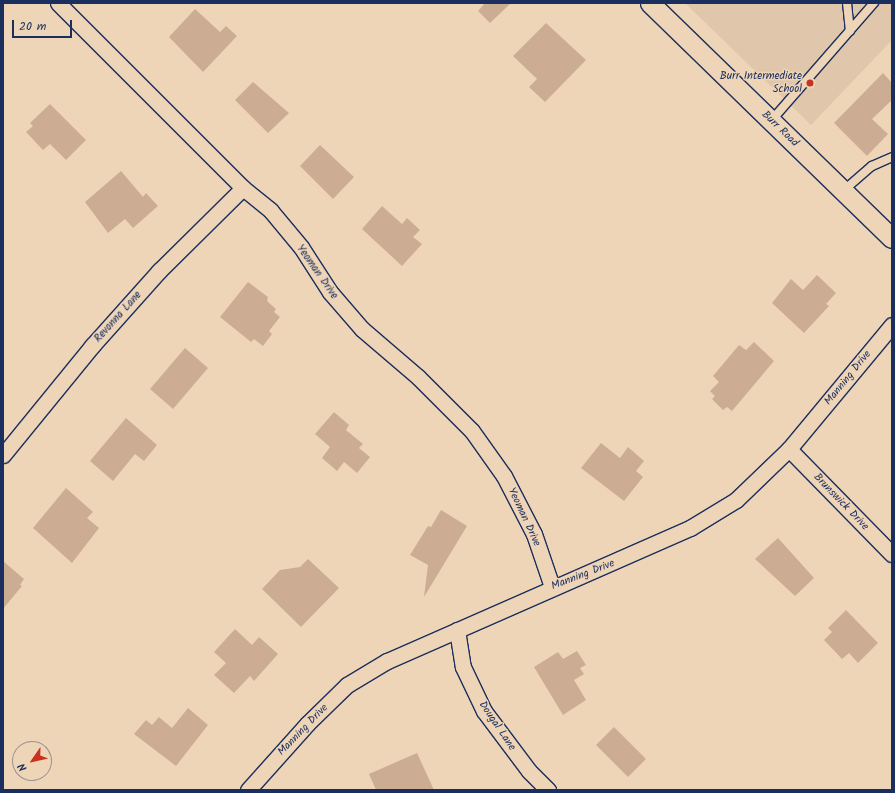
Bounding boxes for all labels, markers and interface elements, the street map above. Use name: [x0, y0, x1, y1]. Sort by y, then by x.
scale bar: [14, 12, 74, 38]
text: 20 m: [19, 17, 46, 36]
place label: Burr Intermediate School: [720, 70, 802, 96]
marker: Burr Intermediate School: [805, 78, 815, 88]
street label: Burr Road: [759, 108, 801, 150]
street label: Yeoman Drive: [293, 242, 341, 302]
street label: Revonna Lane: [92, 289, 144, 345]
street label: Manning Drive: [822, 348, 874, 408]
street label: Brunswick Drive: [811, 471, 871, 533]
street label: Yeoman Drive: [505, 485, 543, 549]
street label: Manning Drive: [550, 557, 616, 593]
street label: Dougal Lane: [476, 699, 518, 753]
street label: Manning Drive: [275, 701, 331, 759]
north arrow: [12, 741, 52, 781]
text: N: [13, 759, 32, 775]

